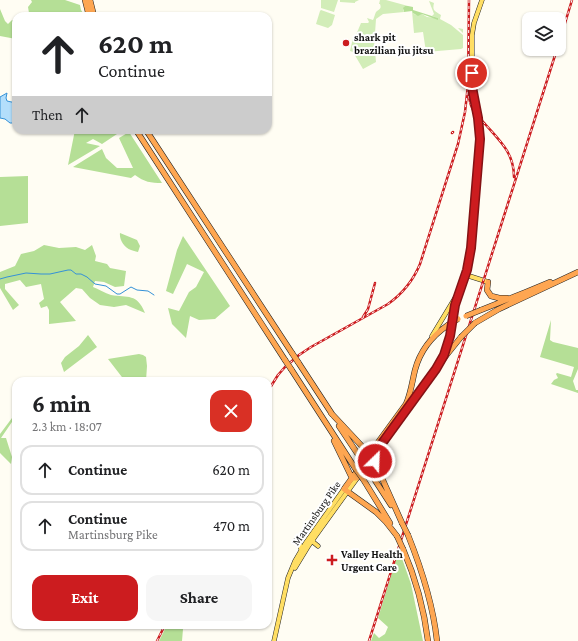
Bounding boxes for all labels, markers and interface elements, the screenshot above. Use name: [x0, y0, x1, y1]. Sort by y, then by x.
map controls: [522, 12, 566, 56]
button: layers: [522, 12, 566, 56]
icon: ahead: [32, 28, 84, 80]
text: 620 m: [98, 28, 173, 59]
place label: shark pit brazilian jiu jitsu: [353, 31, 434, 57]
marker: shark pit brazilian jiu jitsu: [341, 38, 351, 48]
pin: [455, 56, 489, 90]
text: Continue: [98, 61, 165, 81]
icon: arrive: [461, 62, 483, 84]
icon: ahead: [71, 104, 93, 126]
text: Then: [32, 107, 63, 123]
text: 6 min: [32, 390, 91, 417]
button: close: [210, 390, 252, 432]
text: 2.3 km · 18:07: [32, 419, 102, 434]
position arrow: [354, 440, 396, 482]
icon: ahead: [34, 459, 56, 481]
text: Continue: [68, 462, 127, 478]
text: 620 m: [212, 462, 250, 478]
street label: Martinsburg Pike: [289, 478, 344, 548]
text: Continue: [68, 511, 127, 527]
icon: ahead: [34, 515, 56, 537]
text: 470 m: [213, 518, 250, 534]
text: Martinsburg Pike: [68, 527, 158, 542]
place label: Valley Health Urgent Care: [340, 548, 403, 573]
marker: Valley Health Urgent Care: [326, 554, 338, 566]
button: Exit: [32, 575, 138, 621]
button: Share: [146, 575, 252, 621]

